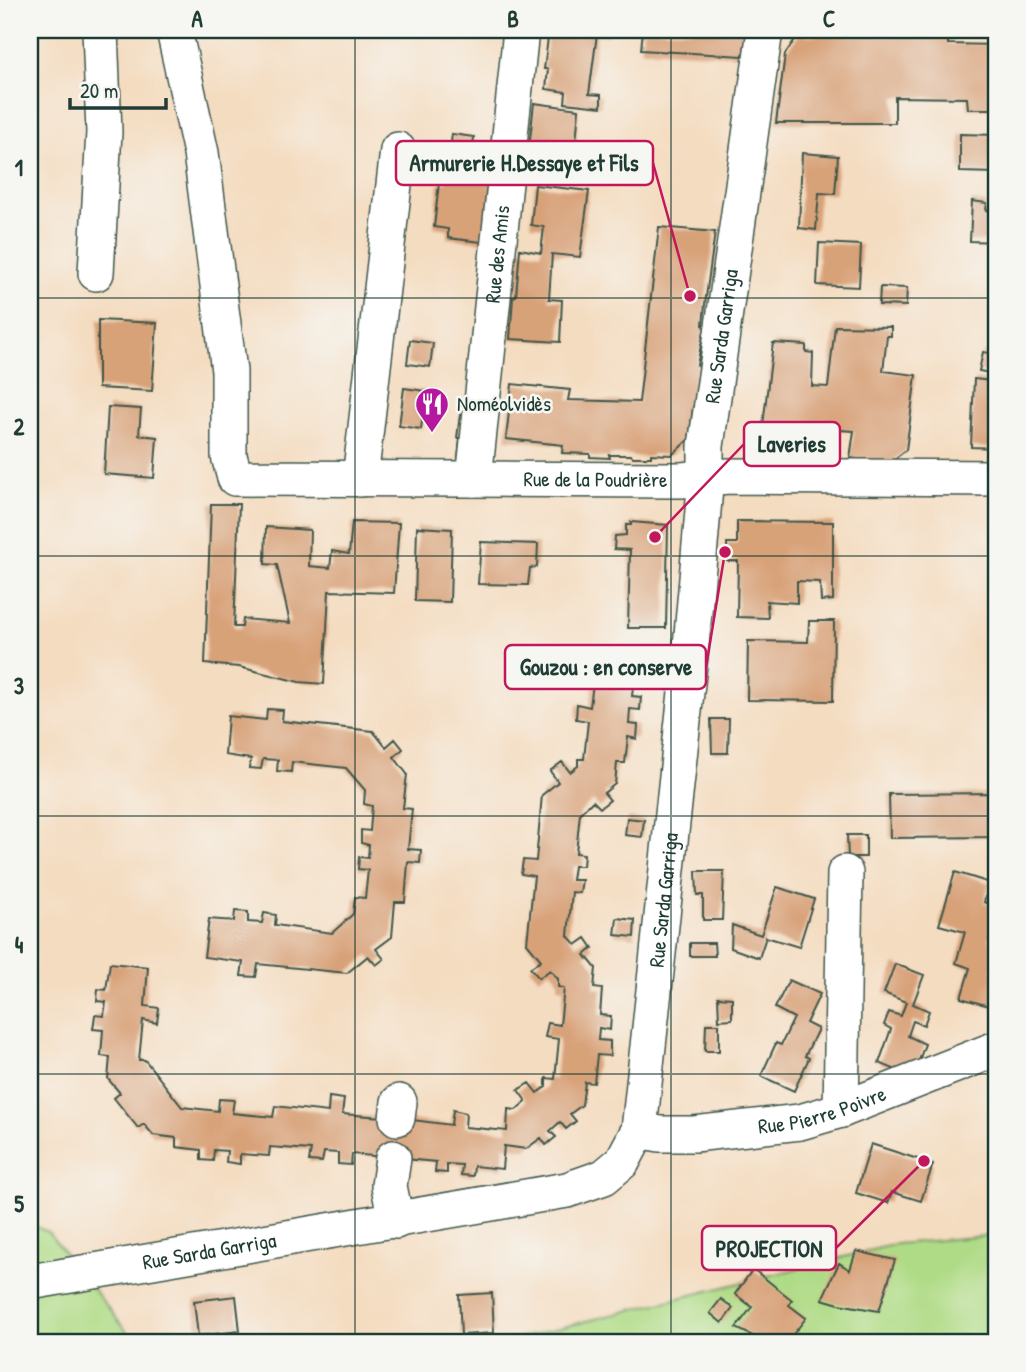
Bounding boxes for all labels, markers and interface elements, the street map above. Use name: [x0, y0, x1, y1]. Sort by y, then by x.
text: A: [191, 3, 203, 34]
text: B: [507, 3, 519, 34]
text: C: [823, 3, 835, 34]
scale bar: [70, 66, 166, 110]
text: 20 m: [80, 76, 118, 105]
callout: Armurerie H.Dessaye et Fils: [396, 141, 653, 185]
text: Armurerie H.Dessaye et Fils: [409, 147, 639, 179]
text: 1: [15, 152, 23, 183]
street label: Rue des Amis: [478, 204, 517, 304]
street label: Rue Sarda Garriga: [697, 267, 745, 405]
restaurant icon: Noméolvidès: [413, 385, 451, 434]
place label: Noméolvidès: [457, 389, 551, 418]
text: 2: [14, 411, 25, 442]
callout: Laveries: [744, 422, 840, 466]
text: Laveries: [758, 428, 826, 459]
street label: Rue de la Poudrière: [523, 464, 668, 494]
callout: Gouzou : en conserve: [505, 645, 706, 689]
text: Gouzou : en conserve: [520, 651, 693, 682]
text: 3: [14, 670, 24, 701]
street label: Rue Sarda Garriga: [642, 831, 685, 969]
text: 4: [15, 929, 24, 960]
street label: Rue Pierre Poivre: [757, 1079, 890, 1141]
text: 5: [14, 1188, 24, 1219]
street label: Rue Sarda Garriga: [140, 1225, 278, 1276]
callout: PROJECTION: [702, 1226, 836, 1270]
text: PROJECTION: [716, 1233, 822, 1264]

